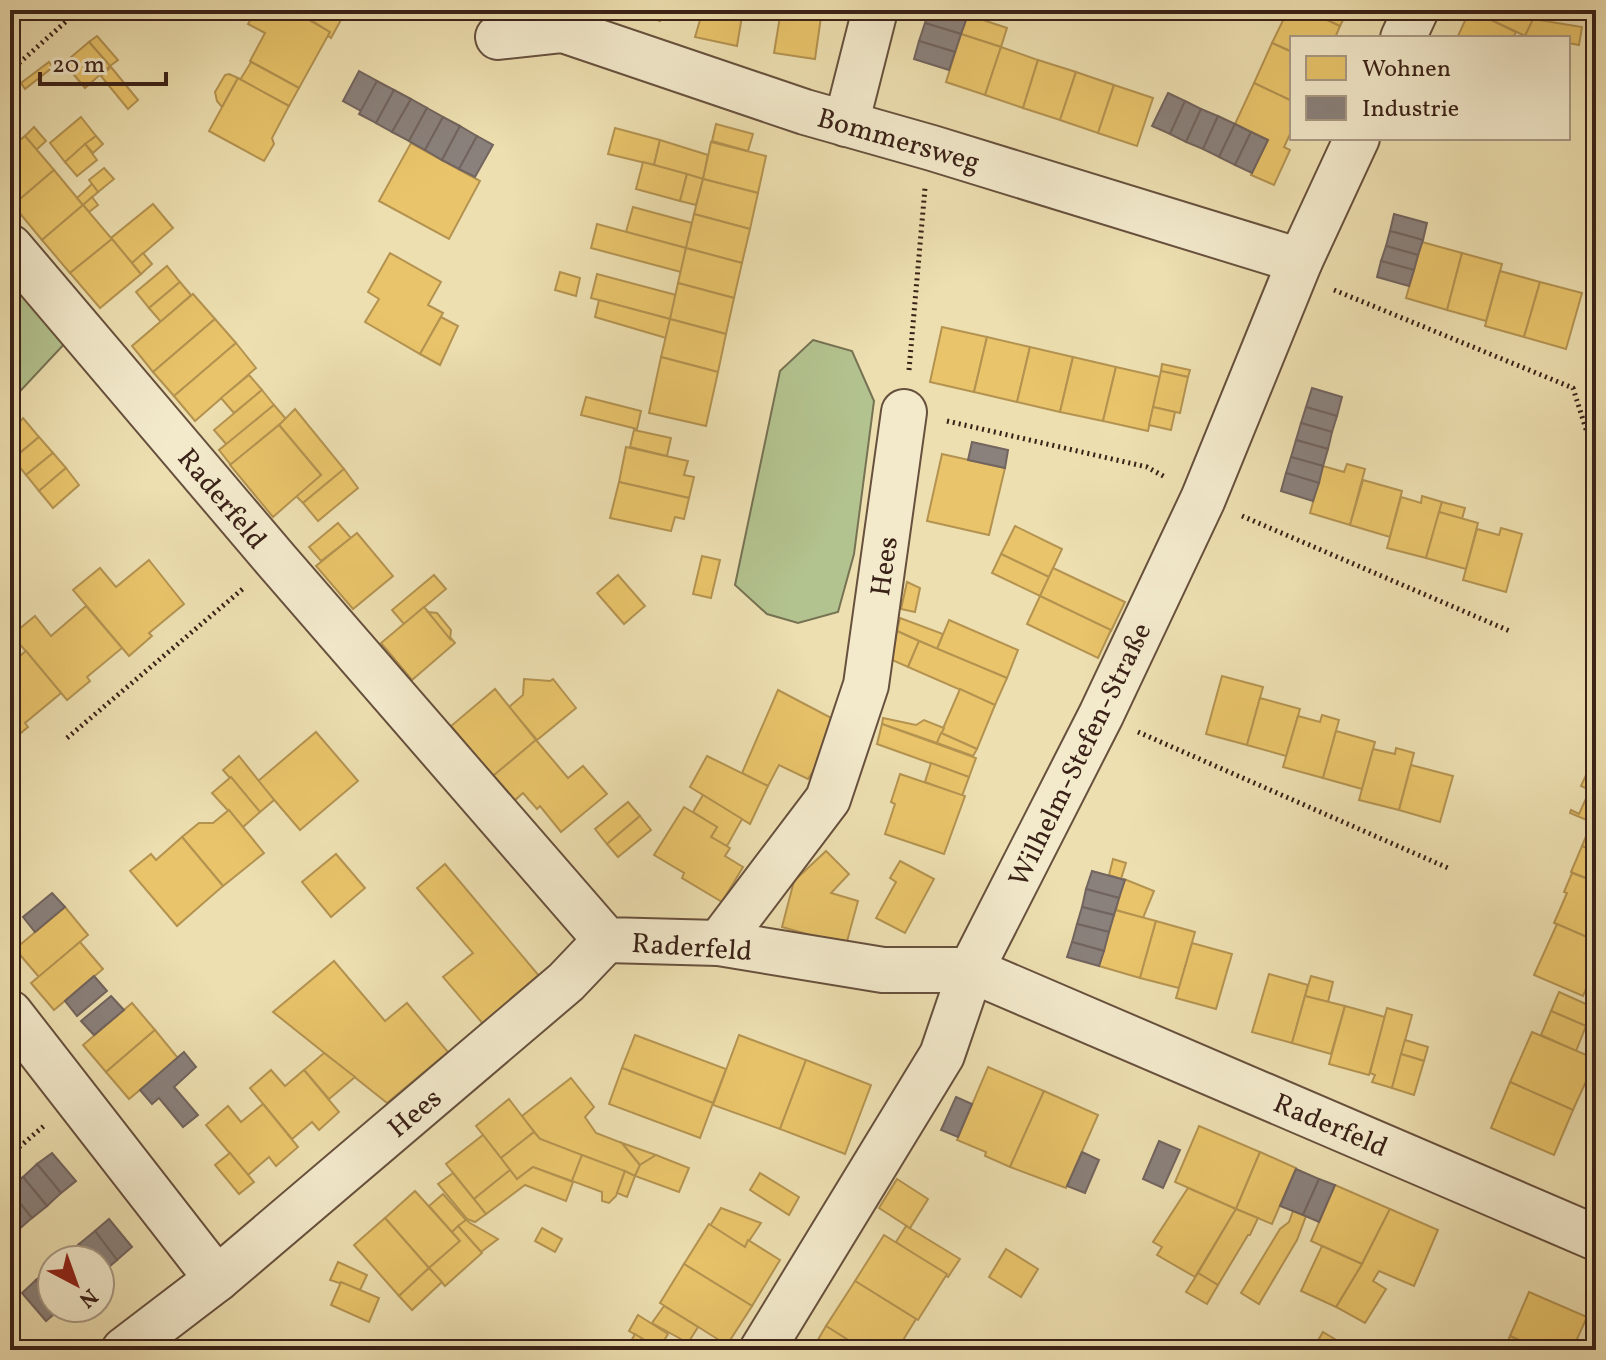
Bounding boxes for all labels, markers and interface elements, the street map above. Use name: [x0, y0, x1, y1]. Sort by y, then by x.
scale bar: [40, 36, 166, 86]
legend: [1290, 36, 1570, 140]
text: 20 m: [52, 49, 105, 83]
text: Wohnen: [1362, 53, 1451, 87]
text: Industrie: [1362, 93, 1459, 127]
street label: Bommersweg: [813, 100, 984, 183]
street label: Raderfeld: [167, 441, 275, 558]
street label: Hees: [862, 534, 909, 599]
street label: Wilhelm-Stefen-Straße: [1000, 616, 1162, 894]
street label: Raderfeld: [630, 925, 753, 972]
street label: Hees: [380, 1080, 451, 1148]
street label: Raderfeld: [1267, 1085, 1393, 1168]
north arrow: [36, 1244, 116, 1324]
text: N: [71, 1280, 104, 1314]

